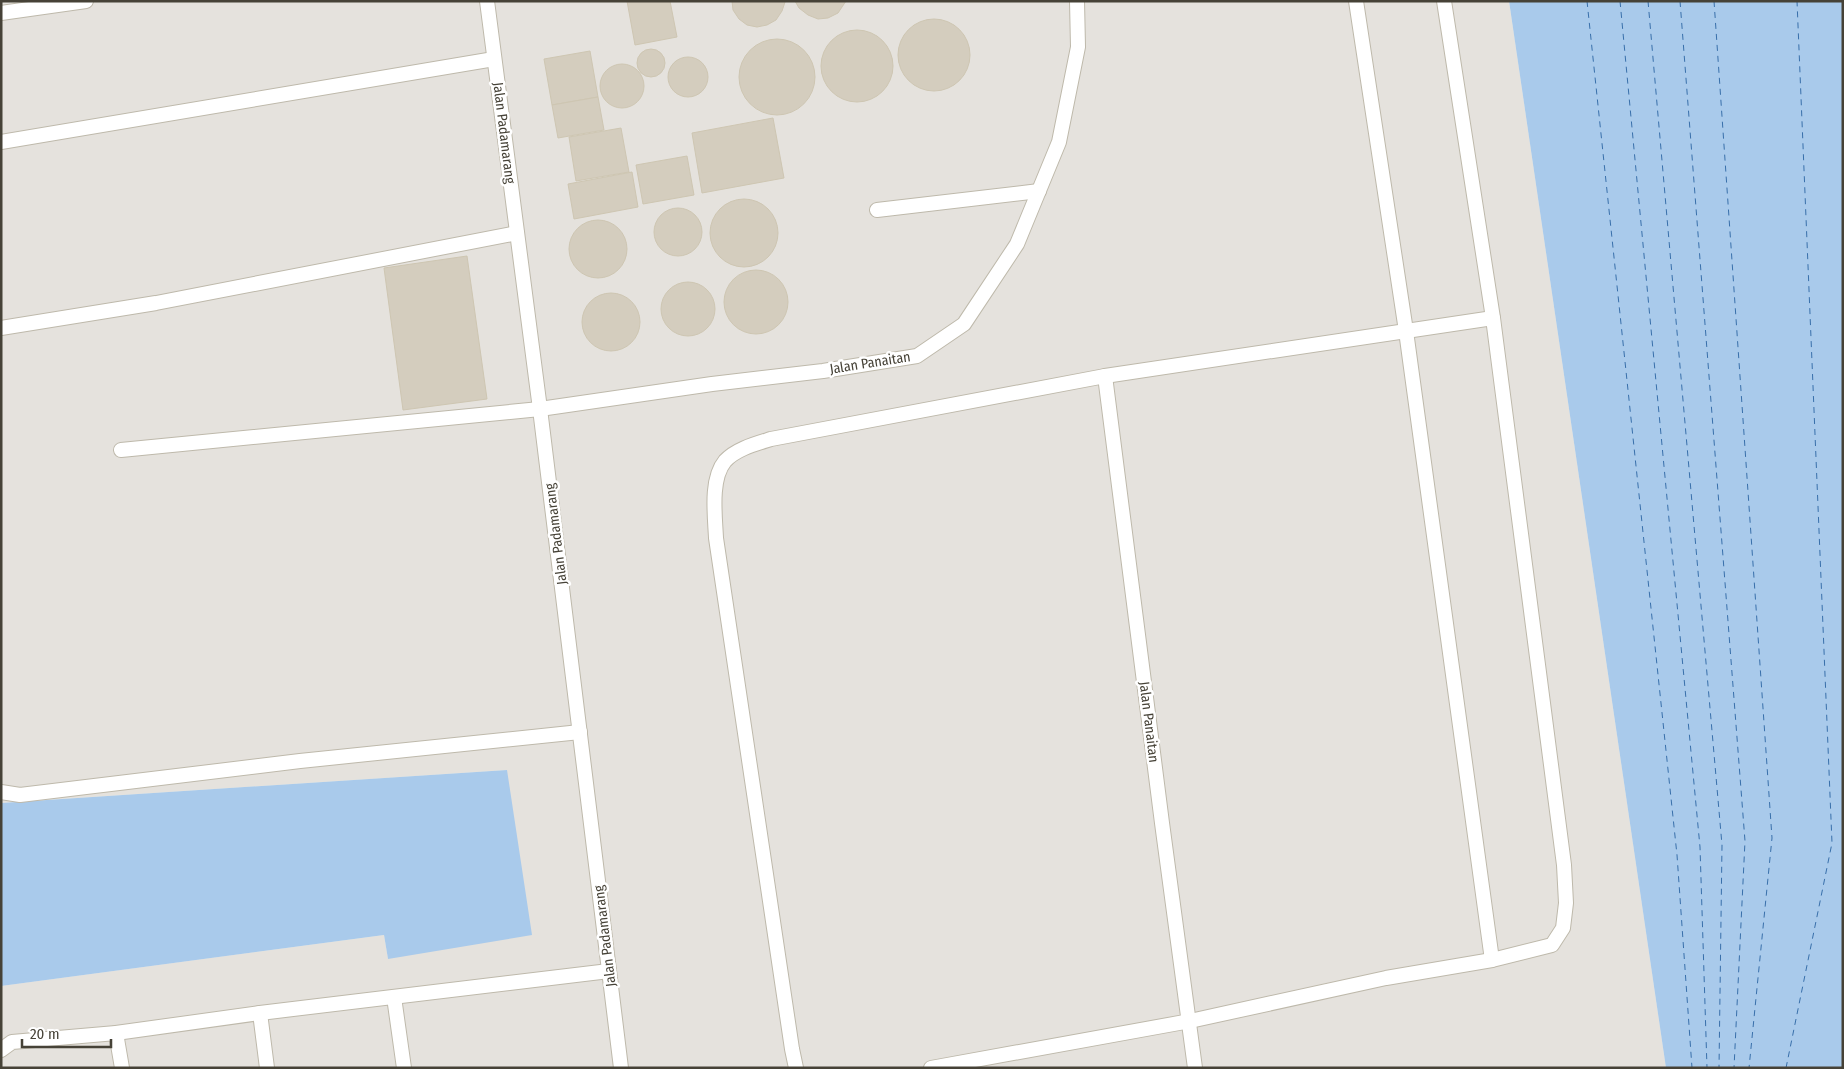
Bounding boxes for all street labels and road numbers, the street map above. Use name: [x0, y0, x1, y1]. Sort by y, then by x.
street label: Jalan Padamarang: [489, 81, 519, 185]
street label: Jalan Panaitan: [828, 348, 912, 378]
street label: Jalan Padamarang: [541, 482, 571, 586]
street label: Jalan Panaitan: [1136, 680, 1162, 764]
street label: Jalan Padamarang: [590, 884, 620, 988]

